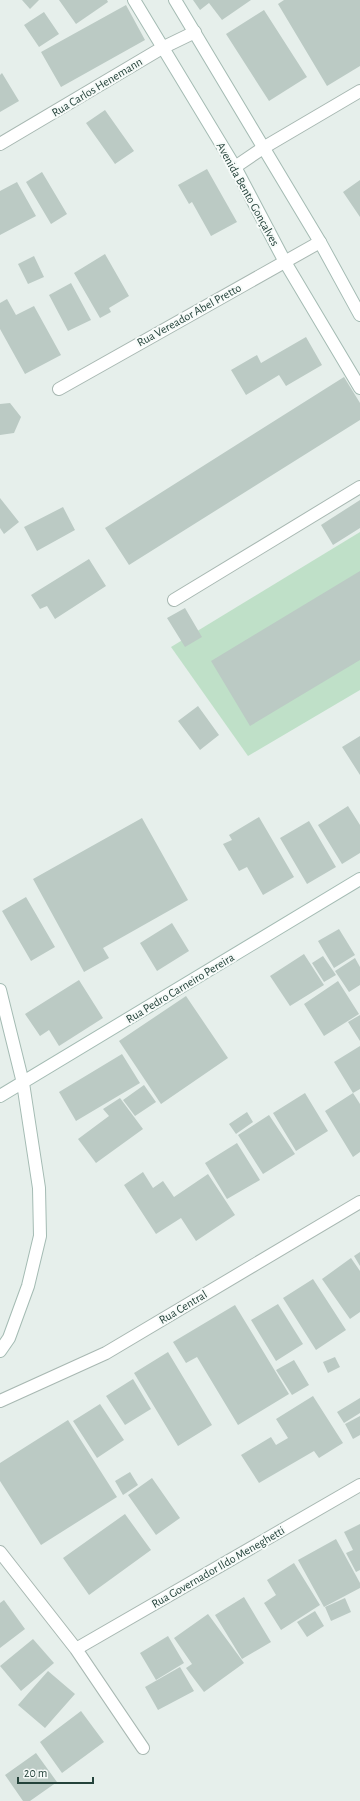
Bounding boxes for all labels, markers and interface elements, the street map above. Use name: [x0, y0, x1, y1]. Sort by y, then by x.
street label: Rua Carlos Henemann: [50, 55, 144, 119]
street label: Avenida Bento Gonçalves: [215, 140, 281, 248]
street label: Rua Vereador Abel Pretto: [135, 281, 243, 349]
street label: Rua Pedro Carneiro Pereira: [124, 951, 237, 1025]
street label: Rua Central: [157, 1288, 209, 1326]
street label: Rua Governador Ildo Meneghetti: [149, 1524, 287, 1610]
scale bar: [18, 1759, 93, 1785]
text: 20 m: [24, 1767, 47, 1779]

